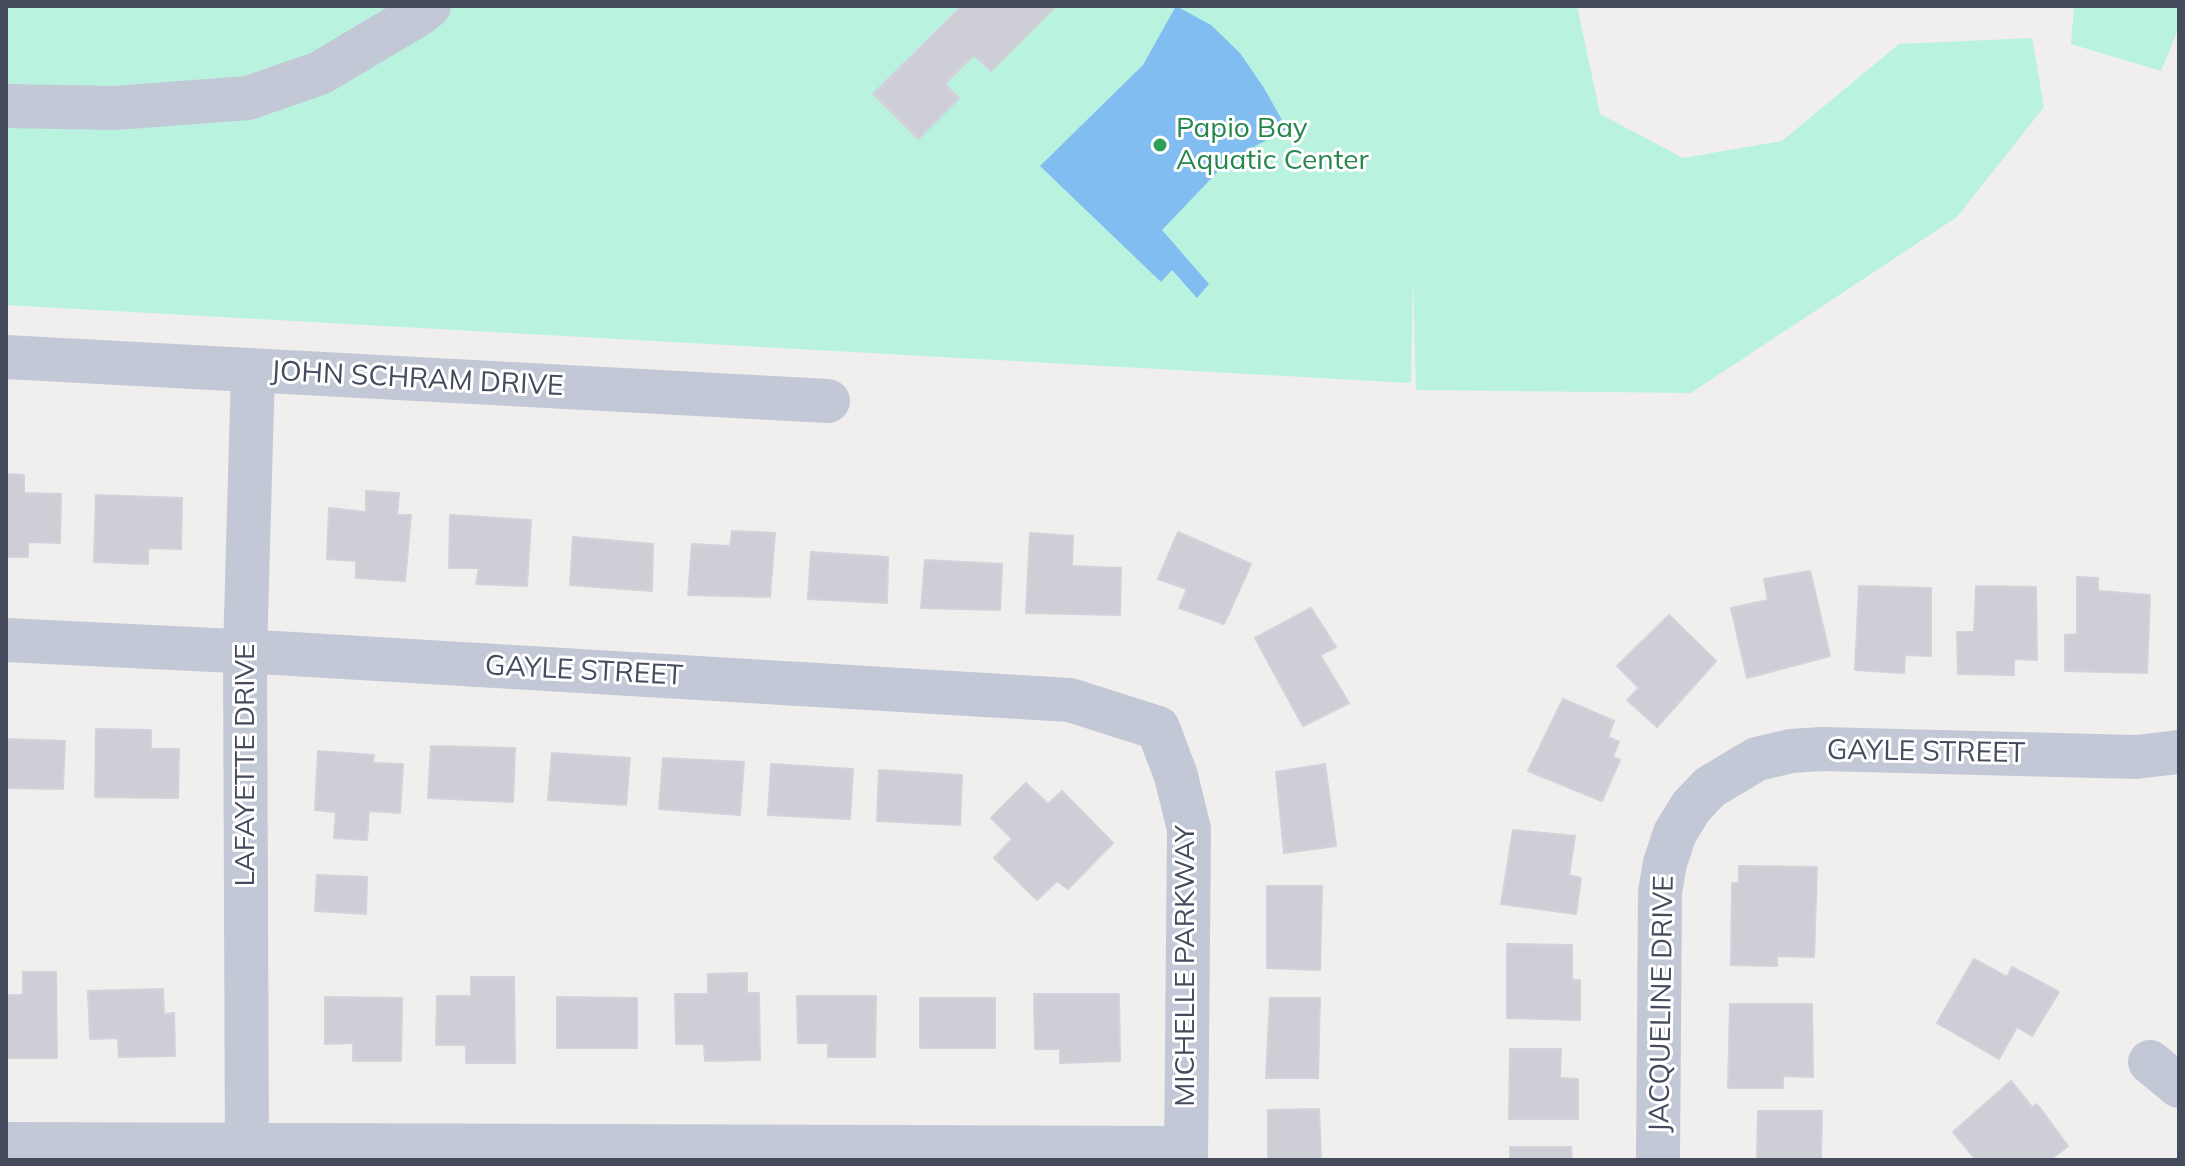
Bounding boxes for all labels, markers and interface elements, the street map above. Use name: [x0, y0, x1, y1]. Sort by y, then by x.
place label: Papio Bay Aquatic Center: [1176, 112, 1369, 178]
marker: Papio Bay Aquatic Center: [1151, 136, 1169, 154]
street label: JOHN SCHRAM DRIVE: [270, 355, 564, 403]
street label: LAFAYETTE DRIVE: [229, 643, 263, 887]
street label: GAYLE STREET: [484, 649, 684, 693]
street label: GAYLE STREET: [1827, 733, 2025, 771]
street label: MICHELLE PARKWAY: [1169, 825, 1203, 1107]
street label: JACQUELINE DRIVE: [1643, 875, 1681, 1133]

